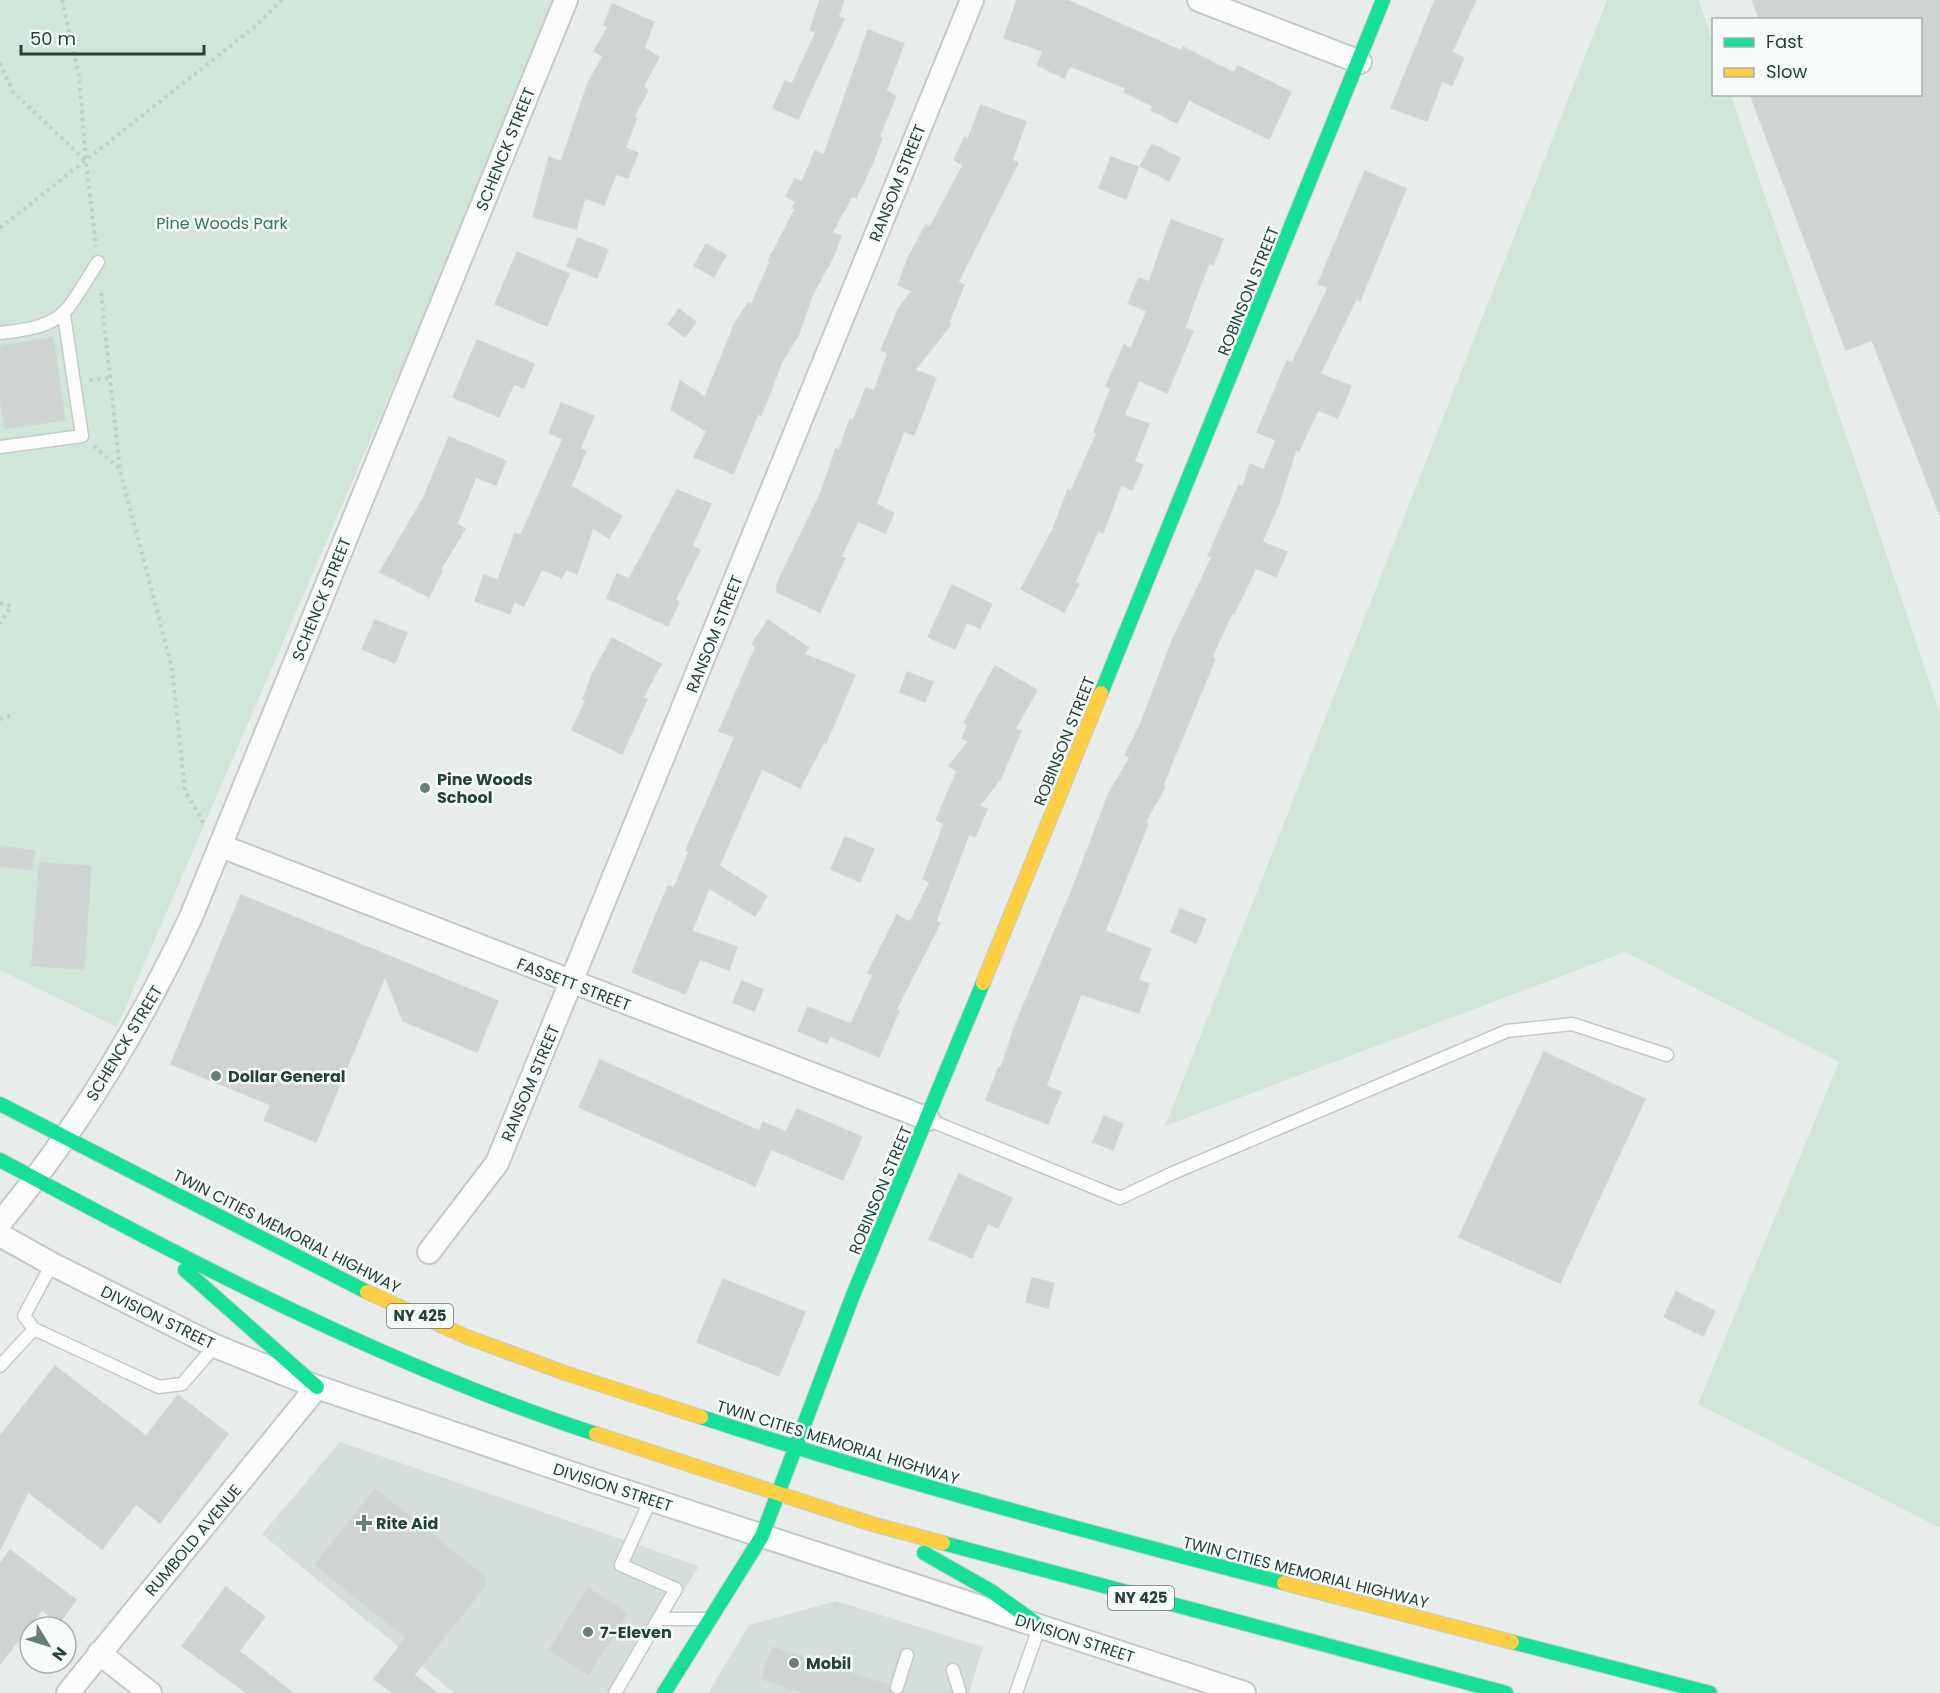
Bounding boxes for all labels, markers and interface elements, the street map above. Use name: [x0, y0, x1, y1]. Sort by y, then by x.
scale bar: [21, 18, 204, 56]
legend: [1712, 18, 1922, 96]
text: 50 m: [30, 26, 76, 51]
text: Fast: [1766, 29, 1803, 54]
text: Slow: [1766, 59, 1808, 84]
street label: SCHENCK STREET: [470, 84, 541, 214]
street label: RANSOM STREET: [863, 121, 932, 245]
park label: Pine Woods Park: [156, 212, 288, 235]
street label: ROBINSON STREET: [1212, 223, 1285, 359]
street label: SCHENCK STREET: [286, 534, 357, 664]
street label: RANSOM STREET: [680, 572, 749, 696]
street label: ROBINSON STREET: [1028, 673, 1101, 809]
place label: Pine Woods School: [437, 768, 533, 809]
marker: Pine Woods School: [418, 781, 432, 795]
street label: FASSETT STREET: [514, 952, 634, 1017]
street label: SCHENCK STREET: [81, 981, 168, 1105]
street label: RANSOM STREET: [496, 1021, 566, 1145]
place label: Dollar General: [228, 1065, 346, 1088]
marker: Dollar General: [209, 1069, 223, 1083]
street label: ROBINSON STREET: [843, 1122, 918, 1258]
street label: TWIN CITIES MEMORIAL HIGHWAY: [169, 1164, 405, 1299]
street label: DIVISION STREET: [97, 1280, 219, 1355]
road number: NY 425: [387, 1304, 453, 1328]
street label: TWIN CITIES MEMORIAL HIGHWAY: [714, 1395, 963, 1491]
street label: DIVISION STREET: [550, 1457, 676, 1518]
street label: RUMBOLD AVENUE: [140, 1480, 247, 1601]
place label: Rite Aid: [376, 1512, 438, 1535]
marker: Rite Aid: [357, 1516, 371, 1530]
street label: TWIN CITIES MEMORIAL HIGHWAY: [1180, 1531, 1432, 1614]
road number: NY 425: [1108, 1586, 1174, 1610]
street label: DIVISION STREET: [1012, 1608, 1138, 1669]
north arrow: [18, 1615, 78, 1675]
place label: 7-Eleven: [600, 1621, 672, 1644]
marker: 7-Eleven: [581, 1625, 595, 1639]
text: N: [47, 1642, 72, 1666]
place label: Mobil: [806, 1652, 851, 1675]
marker: Mobil: [787, 1656, 801, 1670]

